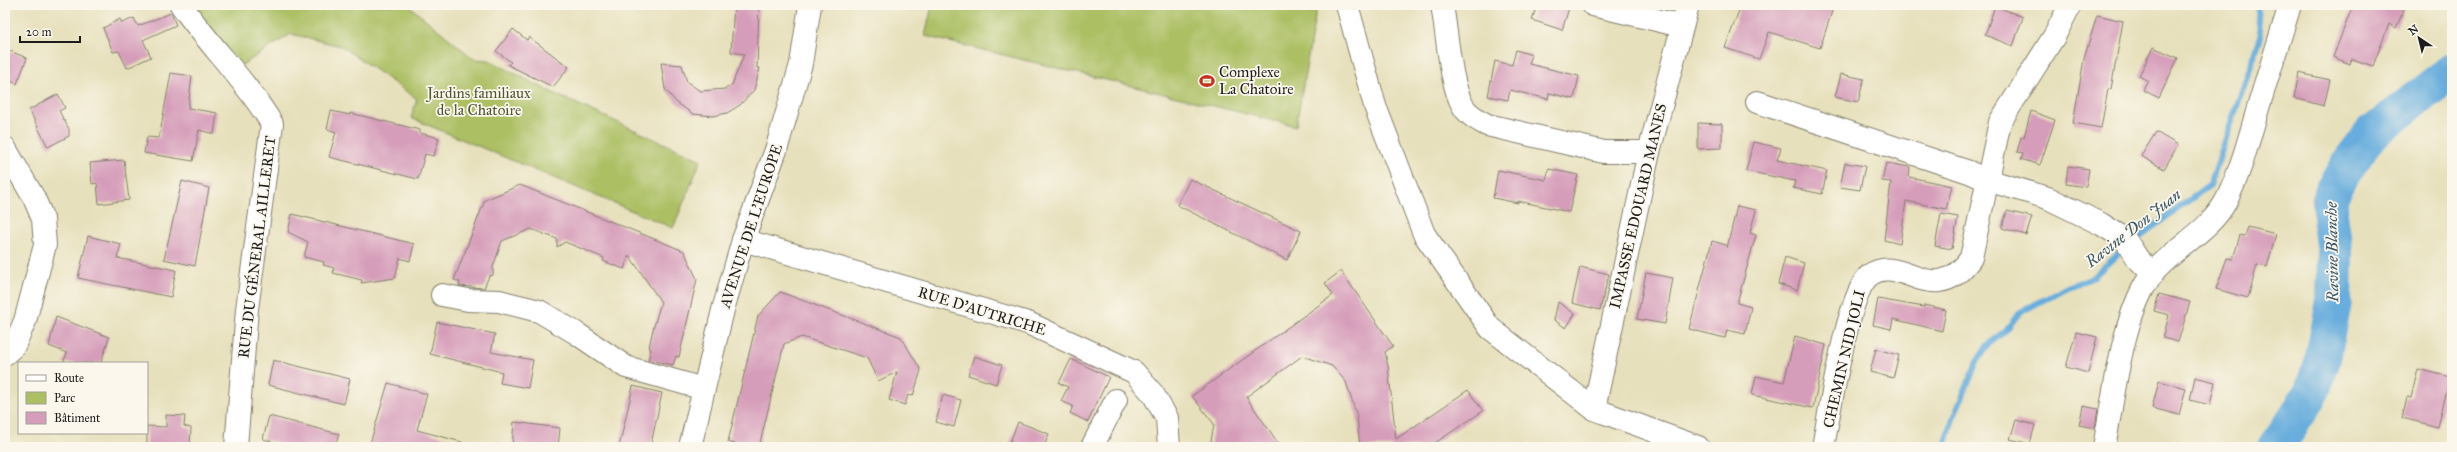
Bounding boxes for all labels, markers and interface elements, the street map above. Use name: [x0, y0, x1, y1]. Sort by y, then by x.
scale bar: [20, 18, 80, 44]
north arrow: [2399, 18, 2439, 58]
text: N: [2406, 22, 2422, 38]
text: 20 m: [26, 25, 52, 39]
place label: Complexe La Chatoire: [1219, 63, 1293, 98]
sports icon: Complexe La Chatoire: [1198, 72, 1216, 90]
park label: Jardins familiaux de la Chatoire: [425, 84, 531, 119]
street label: IMPASSE EDOUARD MANES: [1606, 102, 1670, 310]
street label: RUE DU GÉNERAL AILLERET: [233, 135, 280, 359]
street label: AVENUE DE L'EUROPE: [716, 142, 786, 311]
water label: Ravine Don Juan: [2081, 184, 2185, 272]
water label: Ravine Blanche: [2322, 201, 2342, 303]
street label: RUE D'AUTRICHE: [916, 283, 1049, 339]
street label: CHEMIN NID JOLI: [1819, 288, 1870, 430]
legend: [18, 362, 148, 434]
text: Route: [54, 371, 84, 385]
text: Parc: [54, 391, 75, 405]
text: Bâtiment: [54, 411, 101, 425]

